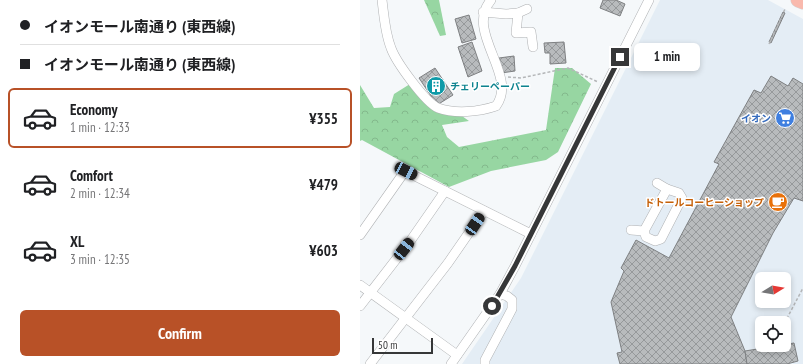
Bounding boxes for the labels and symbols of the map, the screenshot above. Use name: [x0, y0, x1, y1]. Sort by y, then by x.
callout: 1 min: [634, 43, 700, 71]
route end: [611, 48, 629, 66]
building icon: チェリーペーパー: [425, 75, 447, 97]
place label: チェリーペーパー: [450, 80, 530, 93]
supermarket icon: イオン: [774, 107, 796, 129]
place label: イオン: [741, 112, 771, 125]
car: [393, 160, 419, 182]
cafe icon: ドトールコーヒーショップ: [767, 191, 789, 213]
place label: ドトールコーヒーショップ: [644, 196, 764, 209]
car: [463, 211, 487, 237]
car: [392, 236, 416, 262]
north arrow: [755, 272, 791, 308]
route start: [483, 297, 501, 315]
scale bar: [372, 336, 433, 355]

